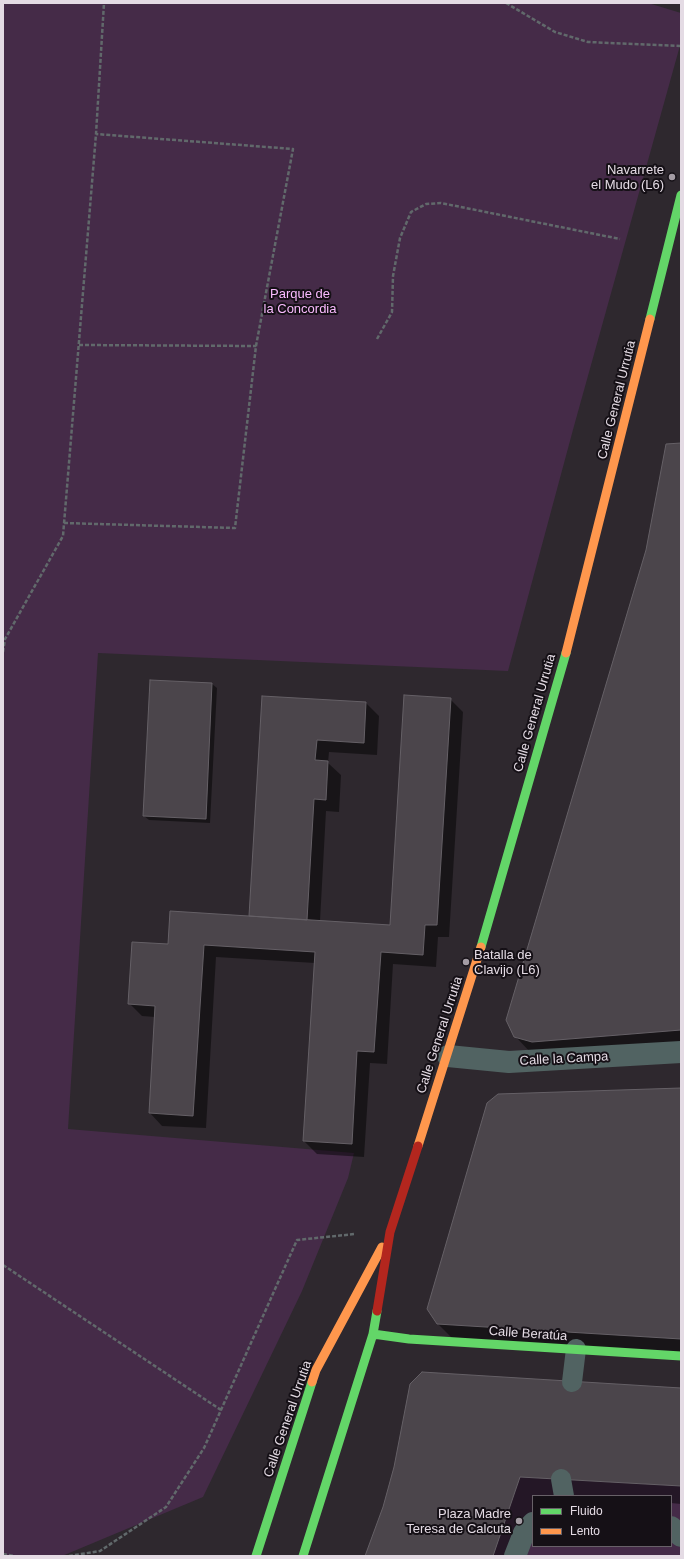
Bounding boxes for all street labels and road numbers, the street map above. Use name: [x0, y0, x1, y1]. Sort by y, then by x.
street label: Calle General Urrutia: [595, 339, 639, 461]
street label: Calle General Urrutia: [511, 652, 559, 774]
street label: Calle General Urrutia: [414, 975, 466, 1095]
street label: Calle la Campa: [519, 1049, 609, 1069]
street label: Calle Beratúa: [488, 1323, 568, 1345]
street label: Calle General Urrutia: [261, 1359, 315, 1479]

